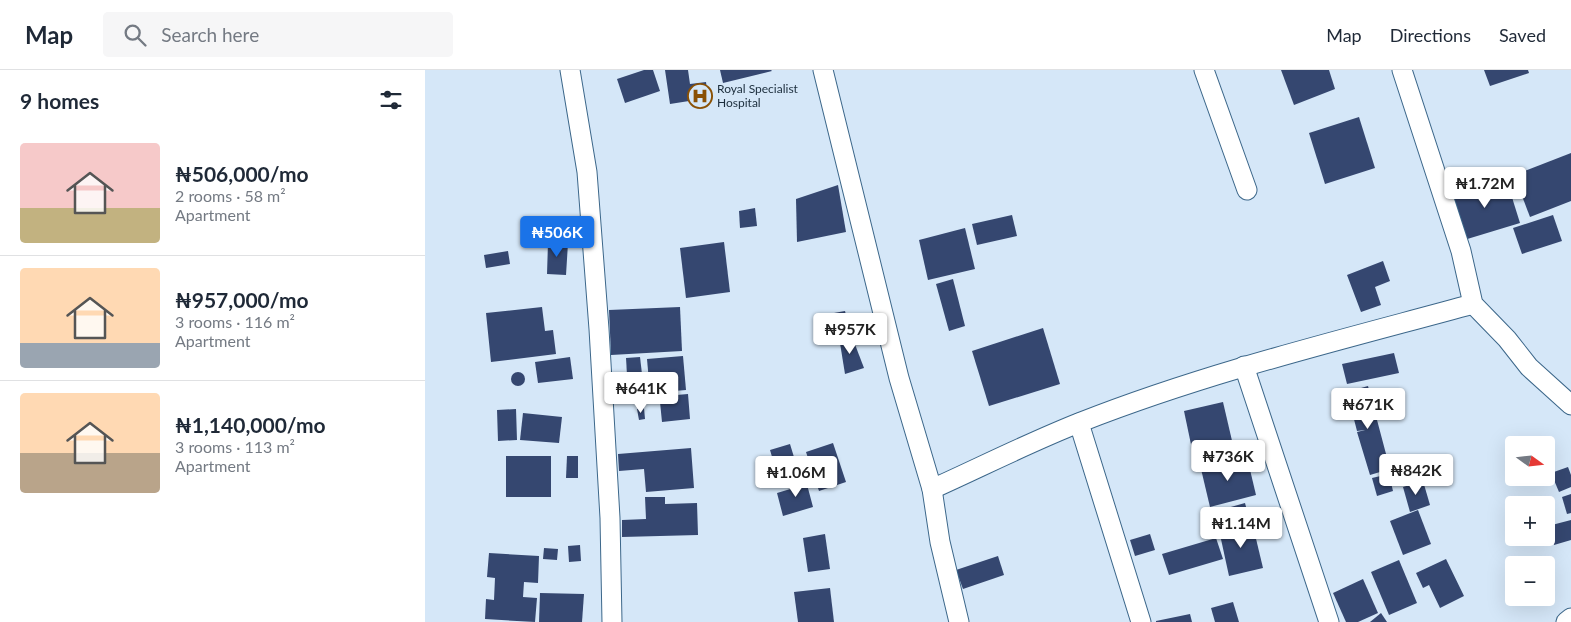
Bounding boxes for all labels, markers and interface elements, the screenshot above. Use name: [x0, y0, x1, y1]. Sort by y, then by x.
search box: [103, 12, 453, 57]
text: Map: [25, 20, 73, 49]
icon: search: [121, 21, 149, 49]
text: Search here: [161, 23, 259, 46]
text: Map: [1326, 24, 1362, 46]
text: Directions: [1390, 24, 1471, 46]
text: Saved: [1499, 24, 1546, 46]
place label: Royal Specialist Hospital: [717, 81, 799, 110]
hospital icon: Royal Specialist Hospital: [687, 83, 713, 109]
icon: filters: [377, 86, 405, 114]
text: 9 homes: [20, 88, 99, 113]
text: ₦506,000/mo: [175, 161, 309, 186]
icon: home: [60, 163, 120, 223]
pin: ₦1.72M: [1444, 166, 1526, 209]
text: ₦1.72M: [1455, 173, 1515, 192]
text: 2 rooms · 58 m²: [175, 186, 286, 205]
text: Apartment: [175, 205, 250, 224]
pin: ₦506K: [522, 216, 592, 258]
text: ₦506K: [531, 222, 583, 241]
text: ₦957,000/mo: [175, 287, 309, 312]
icon: home: [60, 288, 120, 348]
text: 3 rooms · 116 m²: [175, 312, 295, 331]
pin: ₦957K: [815, 312, 885, 355]
text: ₦957K: [824, 319, 876, 338]
text: Apartment: [175, 331, 250, 350]
pin: ₦641K: [606, 372, 676, 414]
text: ₦641K: [615, 378, 667, 397]
pin: ₦671K: [1333, 388, 1403, 430]
text: ₦671K: [1342, 394, 1394, 413]
text: ₦1,140,000/mo: [175, 412, 326, 437]
icon: home: [60, 413, 120, 473]
north arrow: [1505, 436, 1555, 486]
map controls: [1505, 436, 1555, 606]
text: 3 rooms · 113 m²: [175, 437, 295, 456]
pin: ₦736K: [1193, 440, 1263, 482]
text: ₦736K: [1202, 446, 1254, 465]
pin: ₦842K: [1381, 454, 1451, 496]
text: Apartment: [175, 456, 250, 475]
pin: ₦1.06M: [755, 456, 837, 498]
text: ₦842K: [1390, 460, 1442, 479]
text: ₦1.06M: [766, 462, 826, 481]
button: +: [1505, 496, 1555, 546]
pin: ₦1.14M: [1200, 506, 1282, 549]
text: ₦1.14M: [1211, 513, 1271, 532]
button: −: [1505, 556, 1555, 606]

